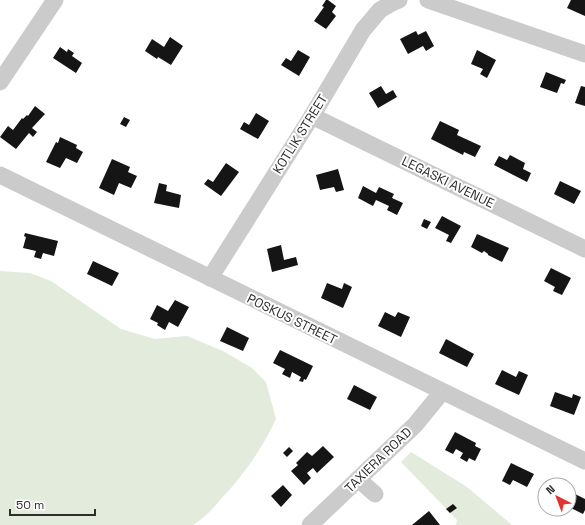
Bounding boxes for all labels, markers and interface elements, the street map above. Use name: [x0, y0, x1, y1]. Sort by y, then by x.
street label: KOTLIK STREET: [269, 91, 331, 177]
street label: LEGASKI AVENUE: [399, 152, 497, 212]
street label: POSKUS STREET: [244, 290, 340, 348]
street label: TAXIERA ROAD: [341, 424, 415, 496]
north arrow: [537, 477, 577, 517]
text: N: [543, 482, 558, 497]
scale bar: [10, 491, 95, 517]
text: 50 m: [16, 497, 44, 513]

